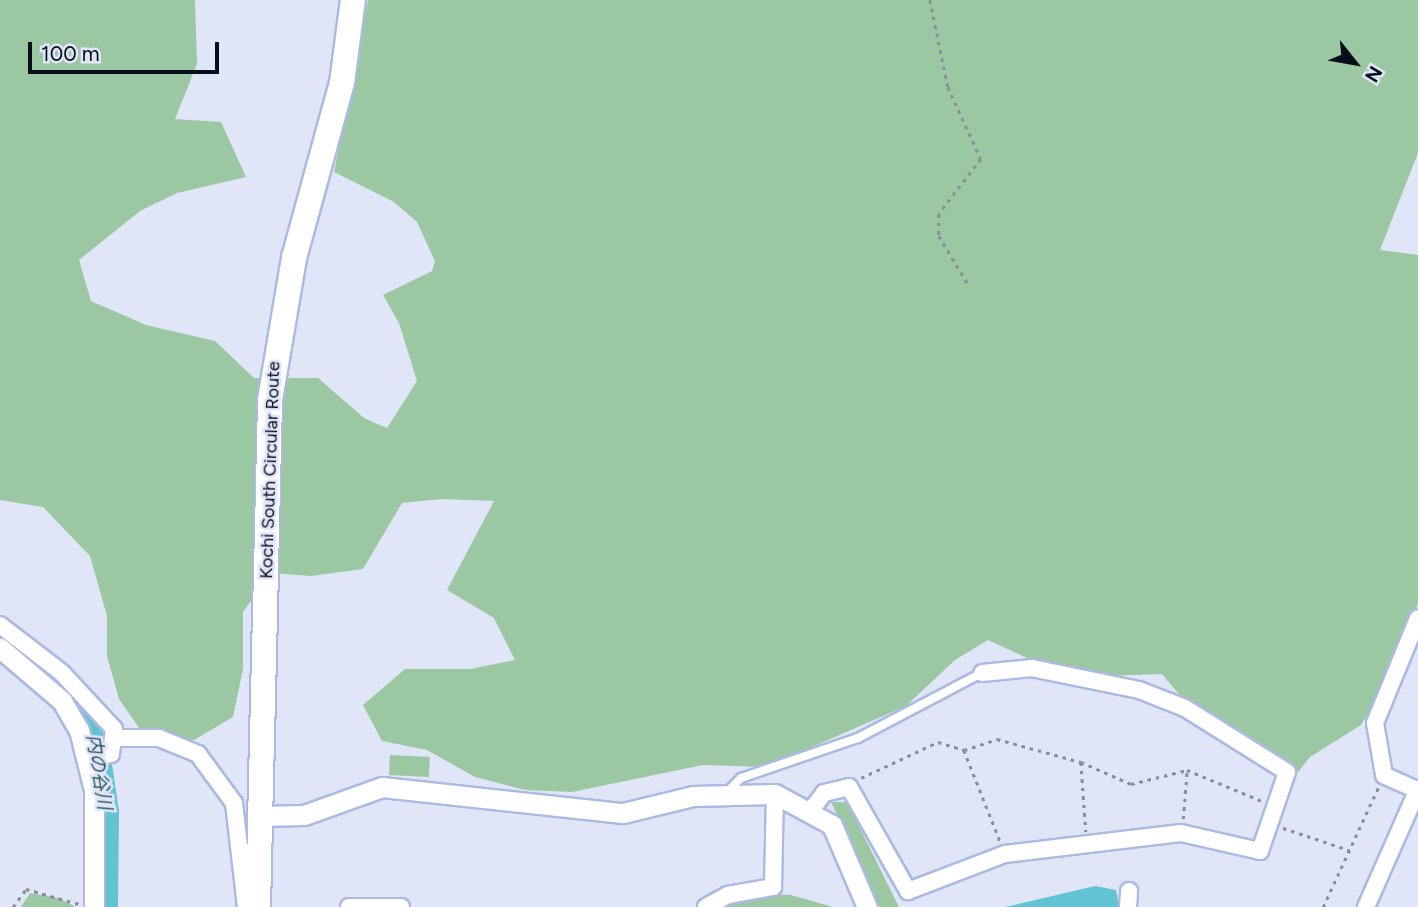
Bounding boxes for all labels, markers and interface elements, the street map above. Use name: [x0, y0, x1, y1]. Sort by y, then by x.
scale bar: [32, 28, 222, 72]
north arrow: [1320, 28, 1390, 98]
text: 100 m: [41, 41, 100, 66]
text: N: [1360, 62, 1387, 86]
street label: Kochi South Circular Route: [255, 361, 285, 579]
water label: 内の谷川: [82, 733, 116, 811]

